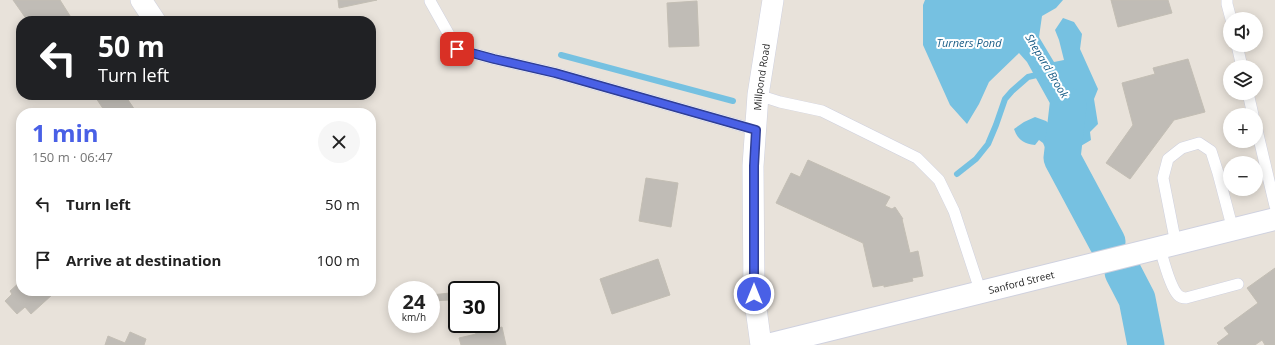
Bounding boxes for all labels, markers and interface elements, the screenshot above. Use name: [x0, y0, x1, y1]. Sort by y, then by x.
map controls: [1223, 12, 1263, 196]
button: sound: [1223, 12, 1263, 52]
text: 50 m: [98, 27, 165, 65]
water label: Shepard Brook: [1022, 31, 1073, 101]
icon: left: [32, 32, 84, 84]
pin: [440, 32, 474, 66]
water label: Turners Pond: [936, 35, 1002, 50]
icon: arrive: [446, 38, 468, 60]
street label: Millpond Road: [750, 42, 773, 111]
button: layers: [1223, 60, 1263, 100]
text: Turn left: [98, 63, 169, 87]
button: +: [1223, 108, 1263, 148]
text: 1 min: [32, 116, 99, 149]
button: close: [318, 121, 360, 163]
text: 150 m · 06:47: [32, 148, 113, 166]
button: −: [1223, 156, 1263, 196]
icon: left: [32, 193, 54, 215]
text: Turn left: [66, 194, 131, 214]
text: 50 m: [325, 194, 360, 214]
icon: arrive: [32, 249, 54, 271]
text: Arrive at destination: [66, 250, 221, 270]
text: 100 m: [316, 250, 360, 270]
street label: Sanford Street: [987, 267, 1056, 297]
position arrow: [733, 273, 775, 315]
speed limit sign: 30: [448, 281, 500, 333]
text: 24: [403, 288, 425, 315]
text: km/h: [402, 310, 426, 324]

